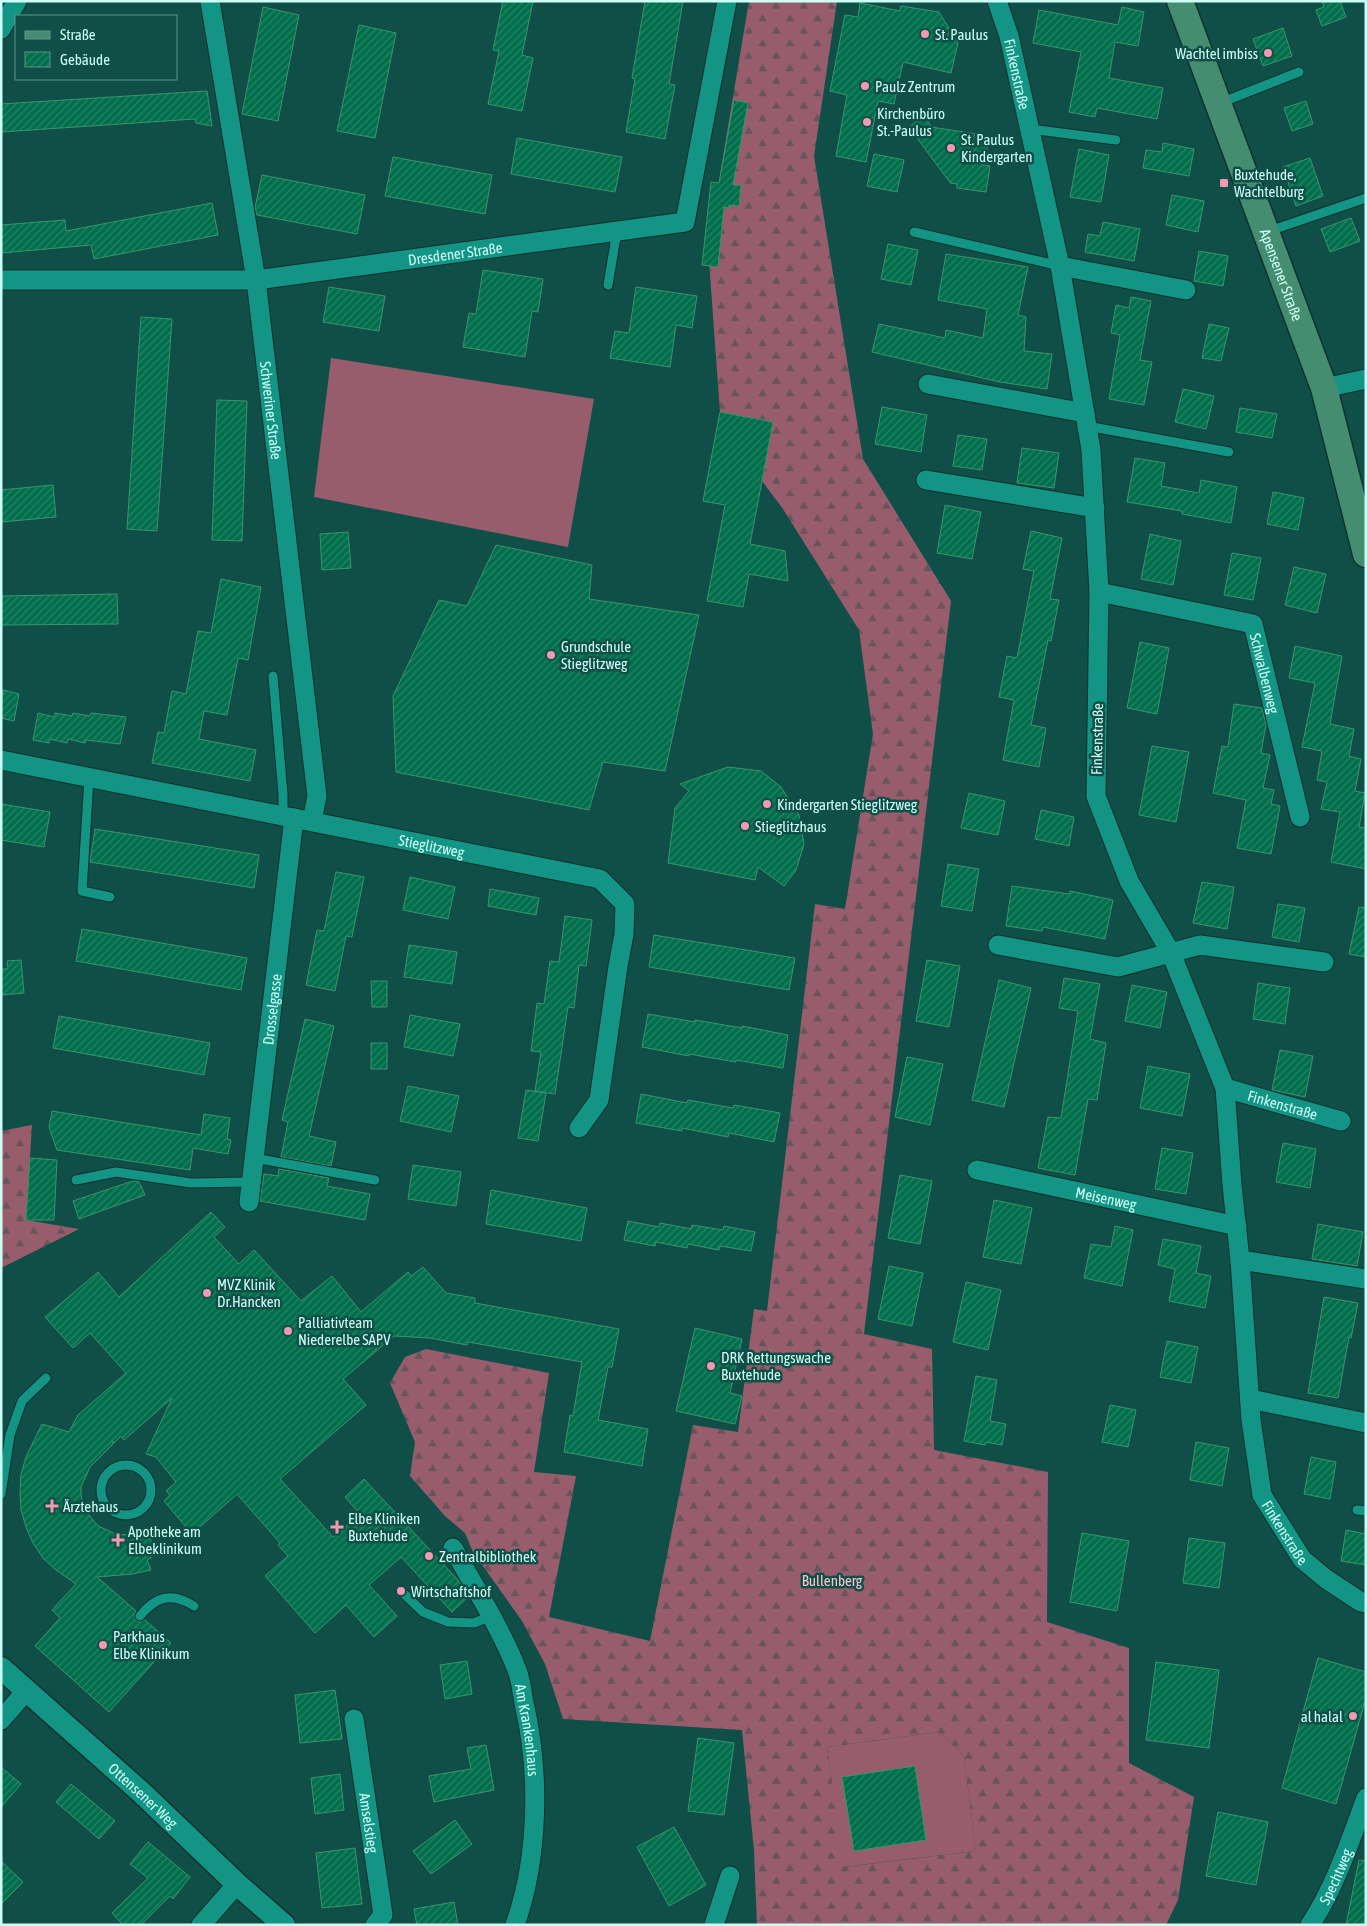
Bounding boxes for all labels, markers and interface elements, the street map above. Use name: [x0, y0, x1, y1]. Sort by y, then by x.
legend: [15, 15, 178, 80]
text: Straße: [60, 26, 96, 43]
place label: St. Paulus: [935, 26, 988, 43]
marker: St. Paulus: [919, 28, 931, 40]
street label: Finkenstraße: [1001, 37, 1034, 111]
place label: Wachtel imbiss: [1175, 45, 1258, 62]
marker: Wachtel imbiss: [1262, 47, 1274, 59]
text: Gebäude: [60, 51, 110, 68]
place label: Paulz Zentrum: [875, 78, 955, 95]
marker: Paulz Zentrum: [859, 80, 871, 92]
place label: Kirchenbüro St.-Paulus: [877, 105, 945, 139]
marker: Kirchenbüro St.-Paulus: [861, 116, 873, 128]
place label: St. Paulus Kindergarten: [961, 131, 1033, 165]
marker: St. Paulus Kindergarten: [945, 142, 957, 154]
place label: Buxtehude, Wachtelburg: [1234, 166, 1305, 200]
marker: Buxtehude, Wachtelburg: [1218, 177, 1230, 189]
street label: Apensener Straße: [1257, 226, 1307, 323]
street label: Dresdener Straße: [407, 238, 504, 268]
street label: Schweriner Straße: [257, 360, 286, 461]
street label: Schwalbenweg: [1247, 631, 1283, 716]
place label: Grundschule Stieglitzweg: [561, 638, 631, 672]
marker: Grundschule Stieglitzweg: [545, 649, 557, 661]
street label: Finkenstraße: [1088, 703, 1106, 775]
place label: Kindergarten Stieglitzweg: [777, 796, 918, 813]
marker: Kindergarten Stieglitzweg: [761, 798, 773, 810]
place label: Stieglitzhaus: [755, 818, 826, 835]
marker: Stieglitzhaus: [739, 820, 751, 832]
street label: Stieglitzweg: [397, 831, 466, 860]
street label: Drosselgasse: [259, 973, 284, 1046]
street label: Finkenstraße: [1246, 1086, 1320, 1122]
street label: Meisenweg: [1074, 1183, 1139, 1213]
place label: MVZ Klinik Dr.Hancken: [217, 1276, 281, 1310]
marker: MVZ Klinik Dr.Hancken: [201, 1287, 213, 1299]
place label: Palliativteam Niederelbe SAPV: [298, 1314, 391, 1348]
marker: Palliativteam Niederelbe SAPV: [282, 1325, 294, 1337]
place label: DRK Rettungswache Buxtehude: [721, 1349, 831, 1383]
marker: DRK Rettungswache Buxtehude: [705, 1360, 717, 1372]
street label: Finkenstraße: [1259, 1497, 1311, 1568]
place label: Ärztehaus: [63, 1498, 118, 1515]
marker: Ärztehaus: [45, 1499, 59, 1513]
place label: Elbe Kliniken Buxtehude: [348, 1510, 420, 1544]
marker: Elbe Kliniken Buxtehude: [330, 1520, 344, 1534]
place label: Apotheke am Elbeklinikum: [128, 1523, 202, 1557]
marker: Apotheke am Elbeklinikum: [112, 1534, 124, 1546]
place label: Zentralbibliothek: [439, 1548, 537, 1565]
marker: Zentralbibliothek: [423, 1550, 435, 1562]
park label: Bullenberg: [802, 1572, 863, 1589]
place label: Wirtschaftshof: [411, 1583, 491, 1600]
marker: Wirtschaftshof: [395, 1585, 407, 1597]
place label: Parkhaus Elbe Klinikum: [113, 1628, 190, 1662]
marker: Parkhaus Elbe Klinikum: [97, 1639, 109, 1651]
street label: Am Krankenhaus: [513, 1683, 543, 1777]
place label: al halal: [1301, 1708, 1343, 1725]
marker: al halal: [1347, 1710, 1359, 1722]
street label: Ottensener Weg: [105, 1759, 182, 1832]
street label: Amselstieg: [357, 1792, 382, 1855]
street label: Spechtweg: [1315, 1845, 1355, 1907]

